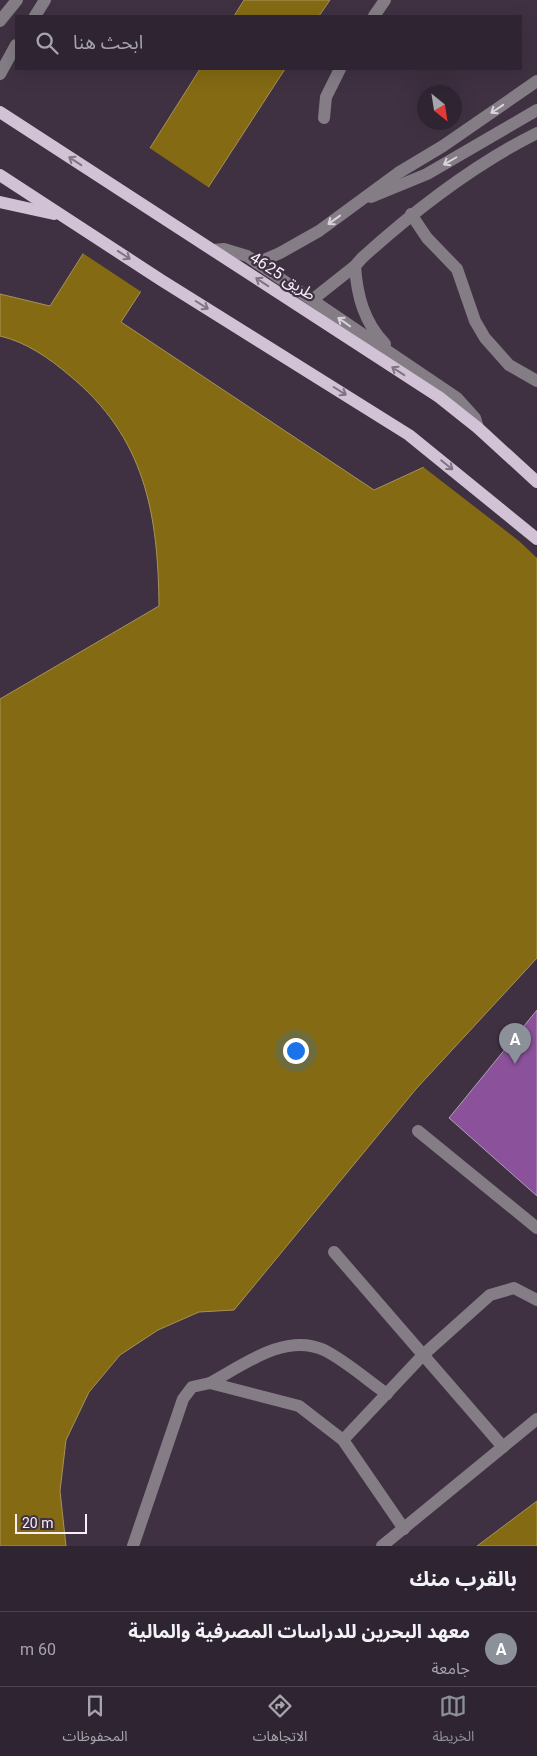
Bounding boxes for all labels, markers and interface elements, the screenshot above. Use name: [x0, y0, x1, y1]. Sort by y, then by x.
search box: [15, 15, 522, 70]
icon: search: [33, 29, 61, 57]
text: ابحث هنا: [73, 31, 143, 54]
north arrow: [417, 85, 462, 130]
one-way arrow: [490, 104, 504, 114]
one-way arrow: [68, 156, 82, 166]
one-way arrow: [443, 157, 457, 167]
one-way arrow: [327, 215, 341, 225]
street label: طريق 4625: [246, 248, 319, 305]
one-way arrow: [117, 250, 131, 260]
one-way arrow: [255, 277, 269, 287]
one-way arrow: [195, 301, 209, 311]
one-way arrow: [337, 317, 351, 327]
one-way arrow: [392, 366, 406, 376]
one-way arrow: [332, 387, 346, 397]
one-way arrow: [440, 460, 453, 471]
pin: A: [499, 1023, 531, 1064]
your location: [283, 1038, 309, 1064]
scale bar: [15, 1511, 88, 1534]
text: 20 m: [22, 1515, 54, 1531]
text: بالقرب منك: [409, 1567, 517, 1591]
text: معهد البحرين للدراسات المصرفية والمالية: [128, 1620, 470, 1643]
text: 60 m: [20, 1640, 56, 1659]
text: A: [496, 1640, 506, 1659]
text: جامعة: [431, 1659, 470, 1678]
tab: المحفوظات: [63, 1692, 128, 1751]
tab: الاتجاهات: [253, 1692, 307, 1751]
tab: الخريطة: [432, 1692, 474, 1751]

